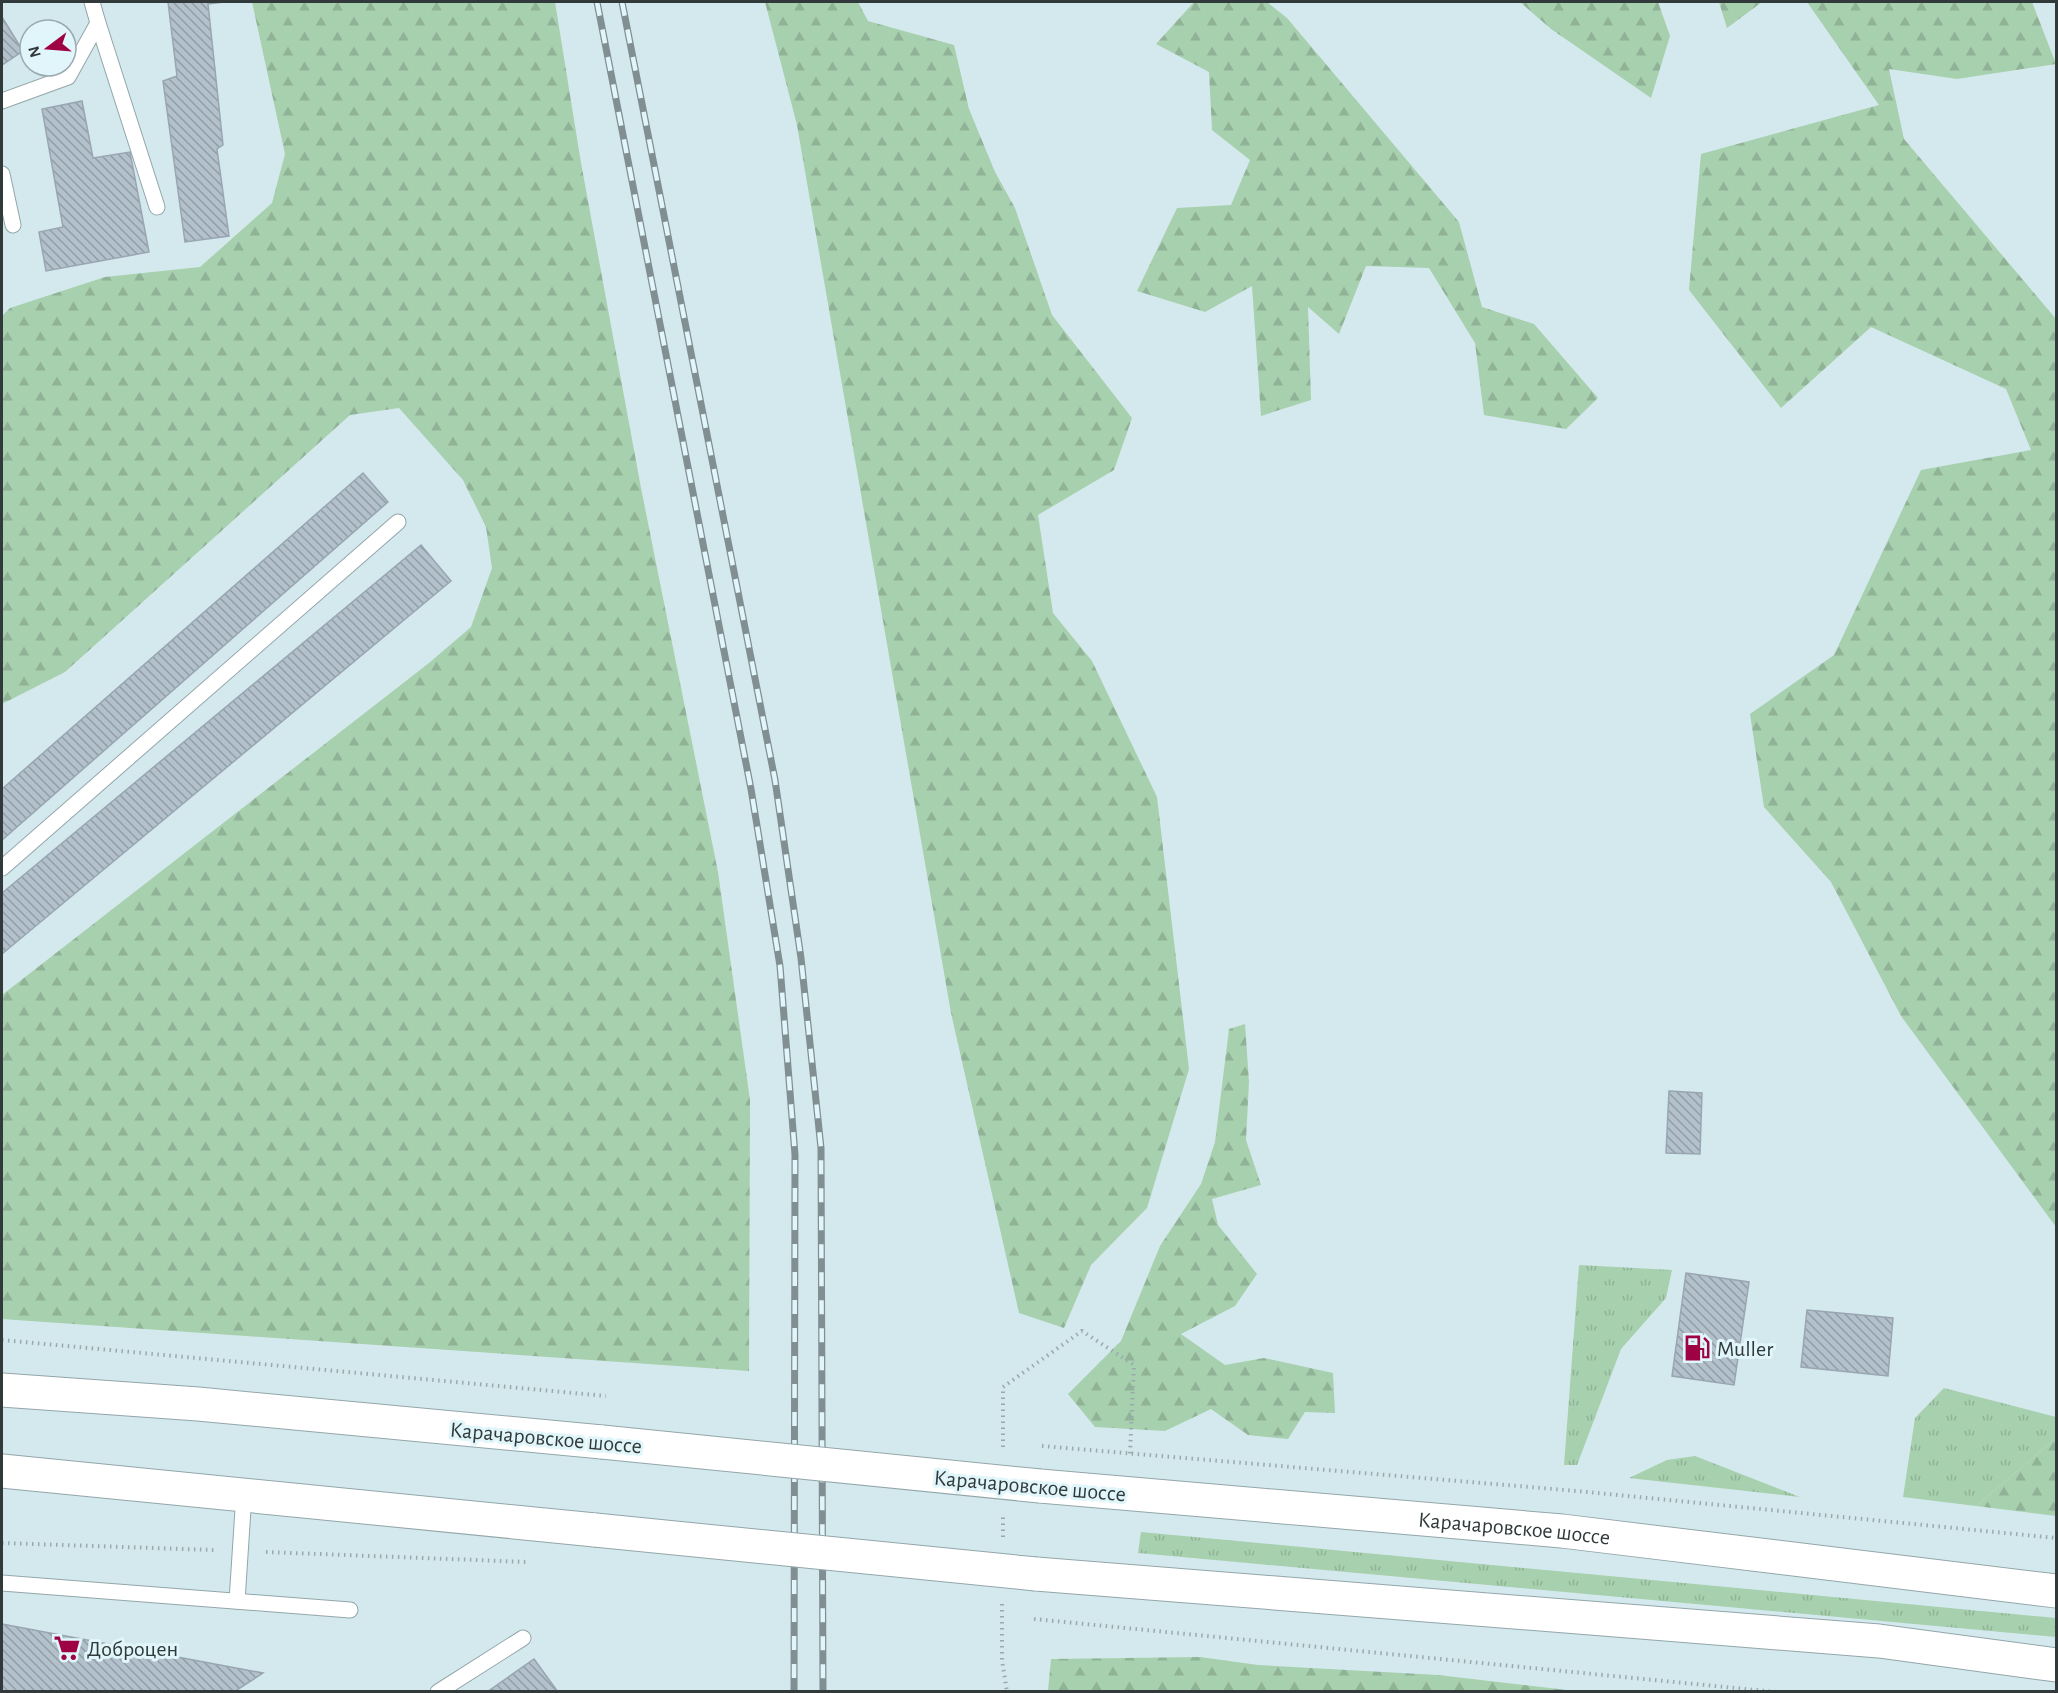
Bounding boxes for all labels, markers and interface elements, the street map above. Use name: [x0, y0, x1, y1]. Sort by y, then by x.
north arrow: [18, 18, 78, 78]
text: N: [25, 44, 44, 59]
fuel station icon: Muller: [1682, 1333, 1712, 1363]
place label: Muller: [1717, 1338, 1773, 1360]
street label: Карачаровское шоссе: [449, 1419, 643, 1457]
street label: Карачаровское шоссе: [933, 1467, 1127, 1505]
street label: Карачаровское шоссе: [1417, 1509, 1611, 1549]
supermarket icon: Доброцен: [52, 1633, 82, 1663]
place label: Доброцен: [87, 1638, 178, 1660]

